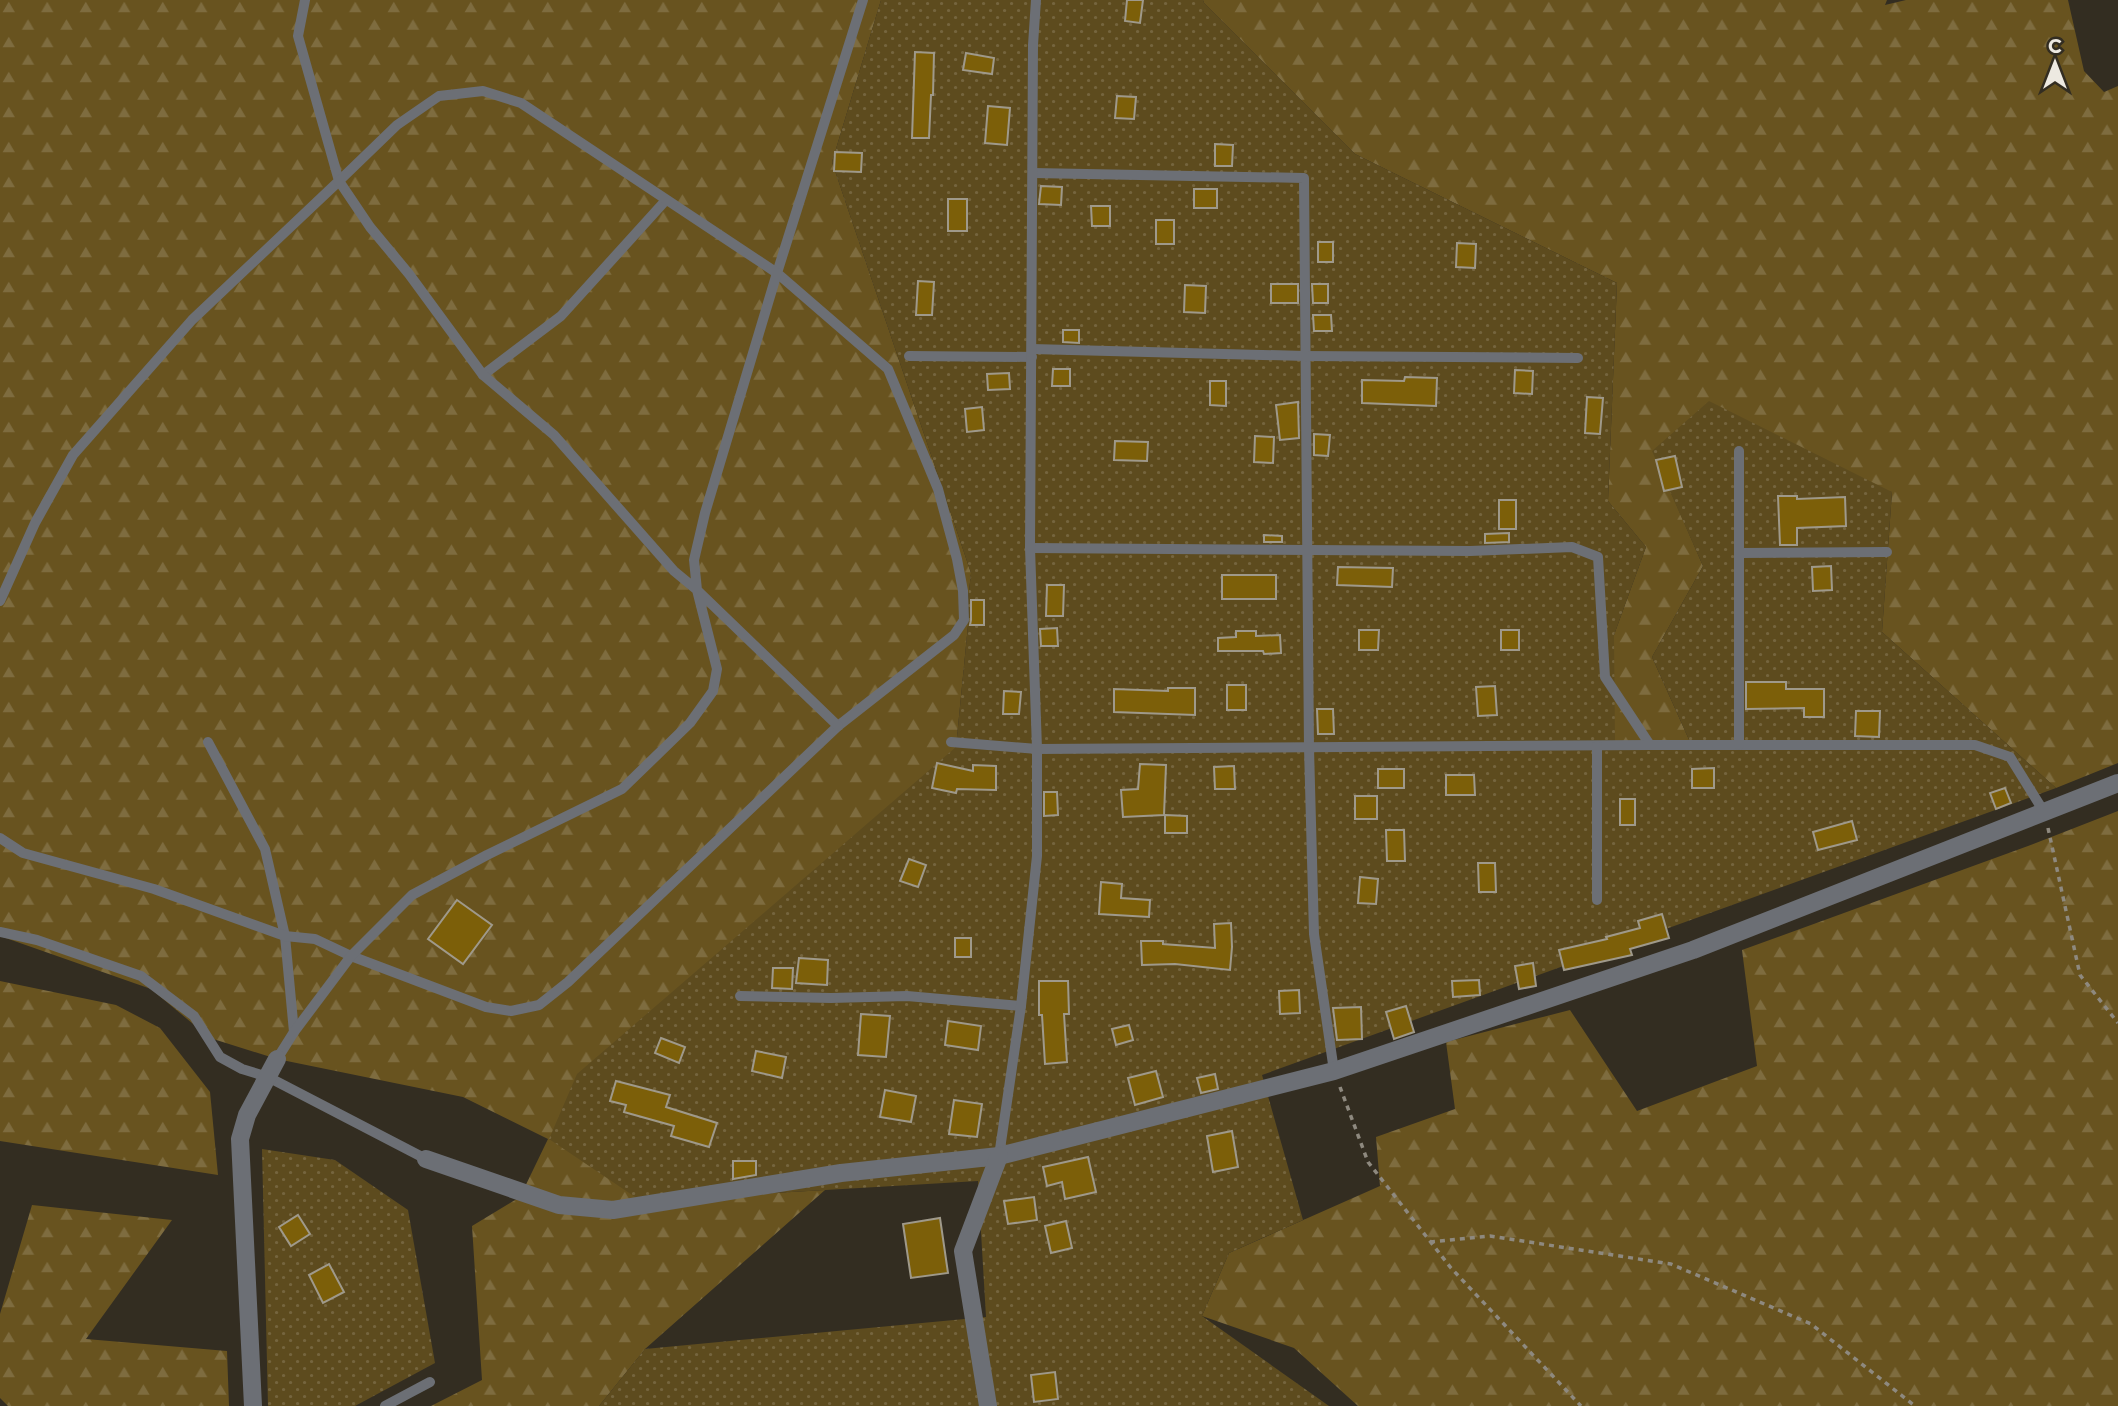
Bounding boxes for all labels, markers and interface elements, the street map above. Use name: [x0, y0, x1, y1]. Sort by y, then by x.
north arrow: [2020, 28, 2090, 98]
text: С: [2048, 35, 2062, 58]

